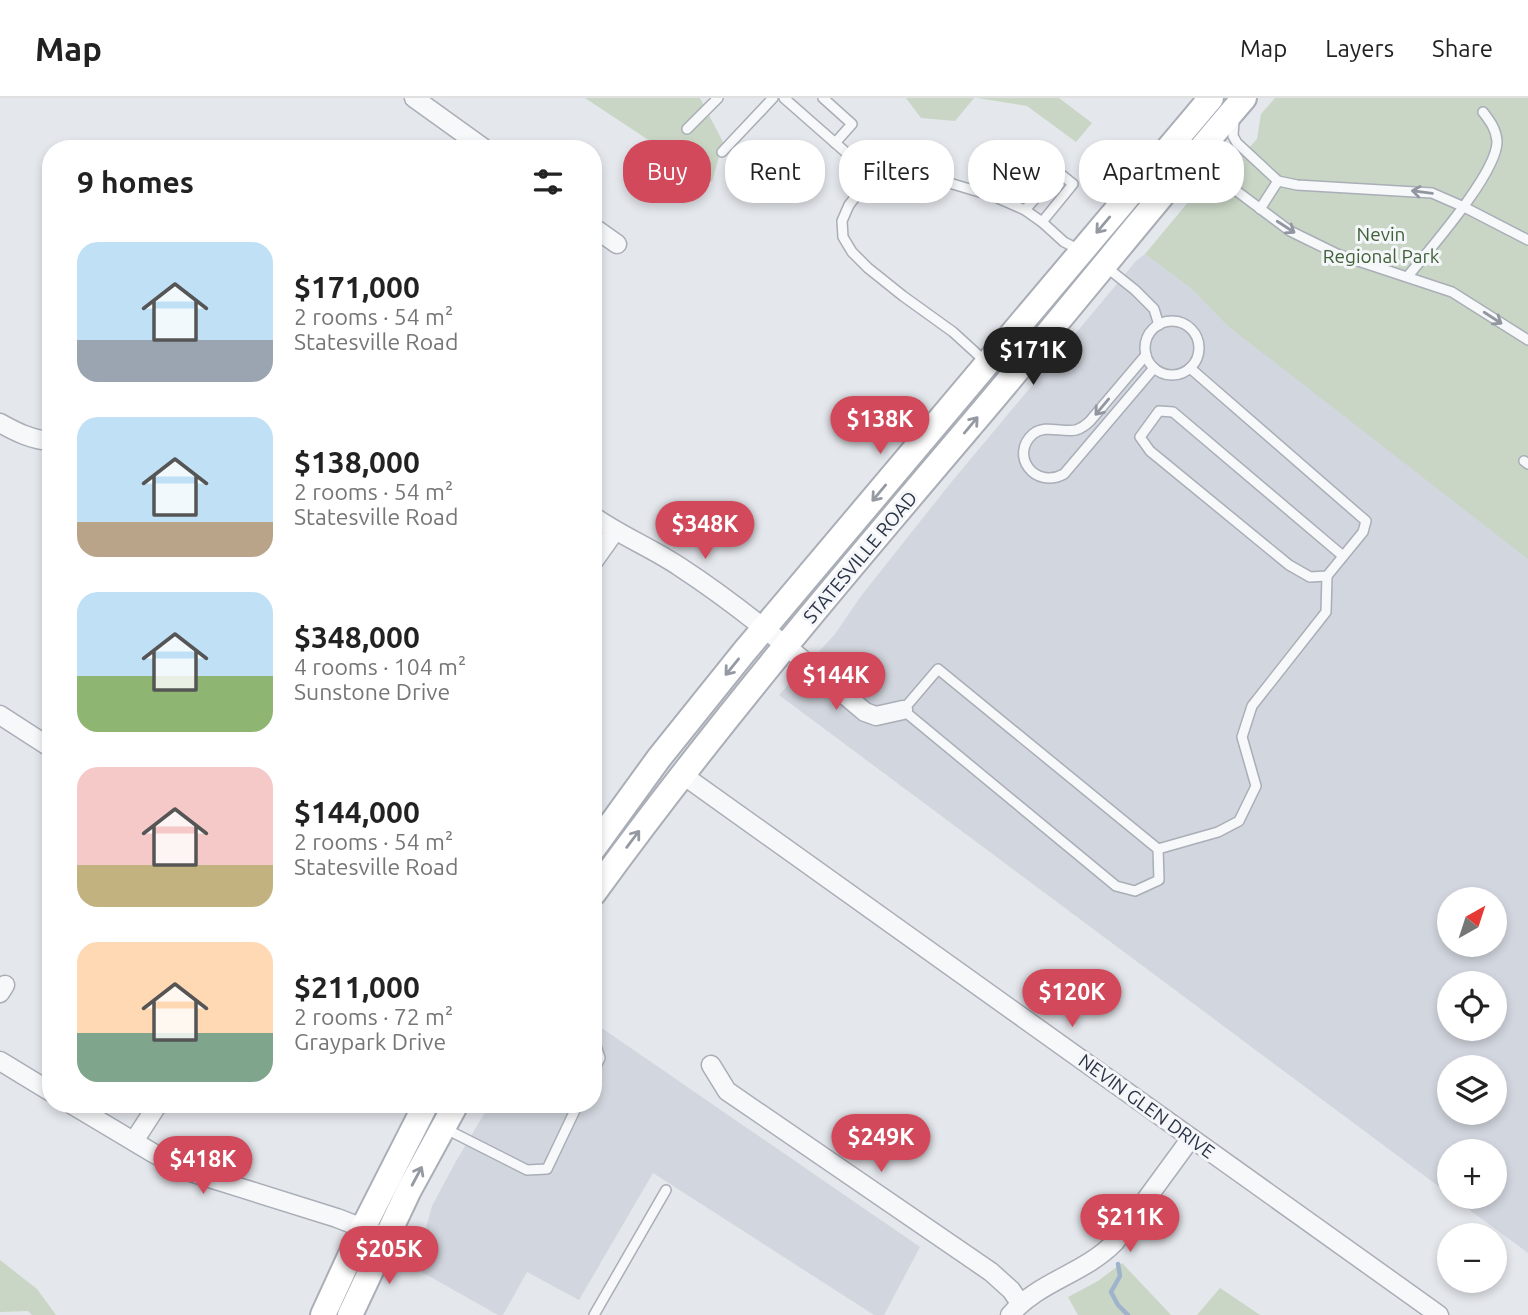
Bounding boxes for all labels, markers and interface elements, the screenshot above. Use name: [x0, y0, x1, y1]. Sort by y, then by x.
text: Map: [35, 30, 102, 67]
text: Map: [1240, 35, 1287, 62]
text: Layers: [1325, 35, 1394, 62]
text: Share: [1432, 35, 1493, 62]
chip: Buy: [623, 140, 711, 203]
chip: Rent: [725, 140, 825, 203]
chip: Filters: [839, 140, 954, 203]
chip: New: [968, 140, 1065, 203]
chip: Apartment: [1079, 140, 1244, 203]
icon: filters: [529, 163, 567, 201]
text: 9 homes: [77, 165, 194, 199]
one-way arrow: [1411, 186, 1434, 199]
one-way arrow: [1095, 216, 1111, 234]
one-way arrow: [1276, 220, 1295, 235]
park label: Nevin Regional Park: [1323, 223, 1440, 267]
icon: home: [133, 270, 217, 354]
text: $171,000: [294, 270, 420, 304]
text: 2 rooms · 54 m²: [294, 304, 453, 329]
one-way arrow: [1483, 311, 1503, 325]
pin: $171K: [984, 328, 1082, 387]
text: Statesville Road: [294, 329, 458, 354]
text: $171K: [999, 337, 1067, 362]
pin: $138K: [831, 396, 929, 456]
one-way arrow: [1094, 398, 1110, 416]
text: $138K: [846, 406, 914, 431]
one-way arrow: [963, 416, 979, 434]
icon: home: [133, 445, 217, 529]
text: $138,000: [294, 445, 420, 479]
text: 2 rooms · 54 m²: [294, 479, 453, 504]
one-way arrow: [871, 484, 887, 502]
street label: STATESVILLE ROAD: [798, 487, 922, 627]
pin: $348K: [656, 502, 754, 561]
text: Statesville Road: [294, 504, 458, 529]
text: $348K: [671, 511, 739, 536]
icon: home: [133, 620, 217, 704]
text: $348,000: [294, 620, 420, 654]
pin: $144K: [787, 652, 885, 712]
text: 4 rooms · 104 m²: [294, 654, 466, 679]
one-way arrow: [724, 658, 740, 676]
text: $144K: [802, 662, 870, 687]
text: Sunstone Drive: [294, 679, 450, 704]
icon: home: [133, 795, 217, 879]
text: $144,000: [294, 795, 420, 829]
text: 2 rooms · 54 m²: [294, 829, 453, 854]
one-way arrow: [626, 830, 641, 849]
text: Statesville Road: [294, 854, 458, 879]
north arrow: [1437, 887, 1507, 957]
map controls: [1437, 887, 1507, 1293]
icon: home: [133, 970, 217, 1054]
text: $211,000: [294, 970, 420, 1004]
pin: $120K: [1023, 970, 1121, 1029]
button: locate: [1437, 971, 1507, 1041]
text: $120K: [1038, 979, 1106, 1004]
text: 2 rooms · 72 m²: [294, 1004, 453, 1029]
text: Graypark Drive: [294, 1029, 446, 1054]
street label: NEVIN GLEN DRIVE: [1075, 1049, 1219, 1163]
button: layers: [1437, 1055, 1507, 1125]
pin: $249K: [832, 1114, 930, 1174]
text: $249K: [847, 1124, 915, 1149]
pin: $418K: [154, 1136, 252, 1196]
button: +: [1437, 1139, 1507, 1209]
text: $418K: [169, 1146, 237, 1171]
one-way arrow: [411, 1166, 424, 1187]
pin: $211K: [1081, 1194, 1179, 1254]
text: $211K: [1096, 1204, 1164, 1229]
button: −: [1437, 1223, 1507, 1293]
pin: $205K: [340, 1226, 438, 1286]
text: $205K: [355, 1236, 423, 1261]

